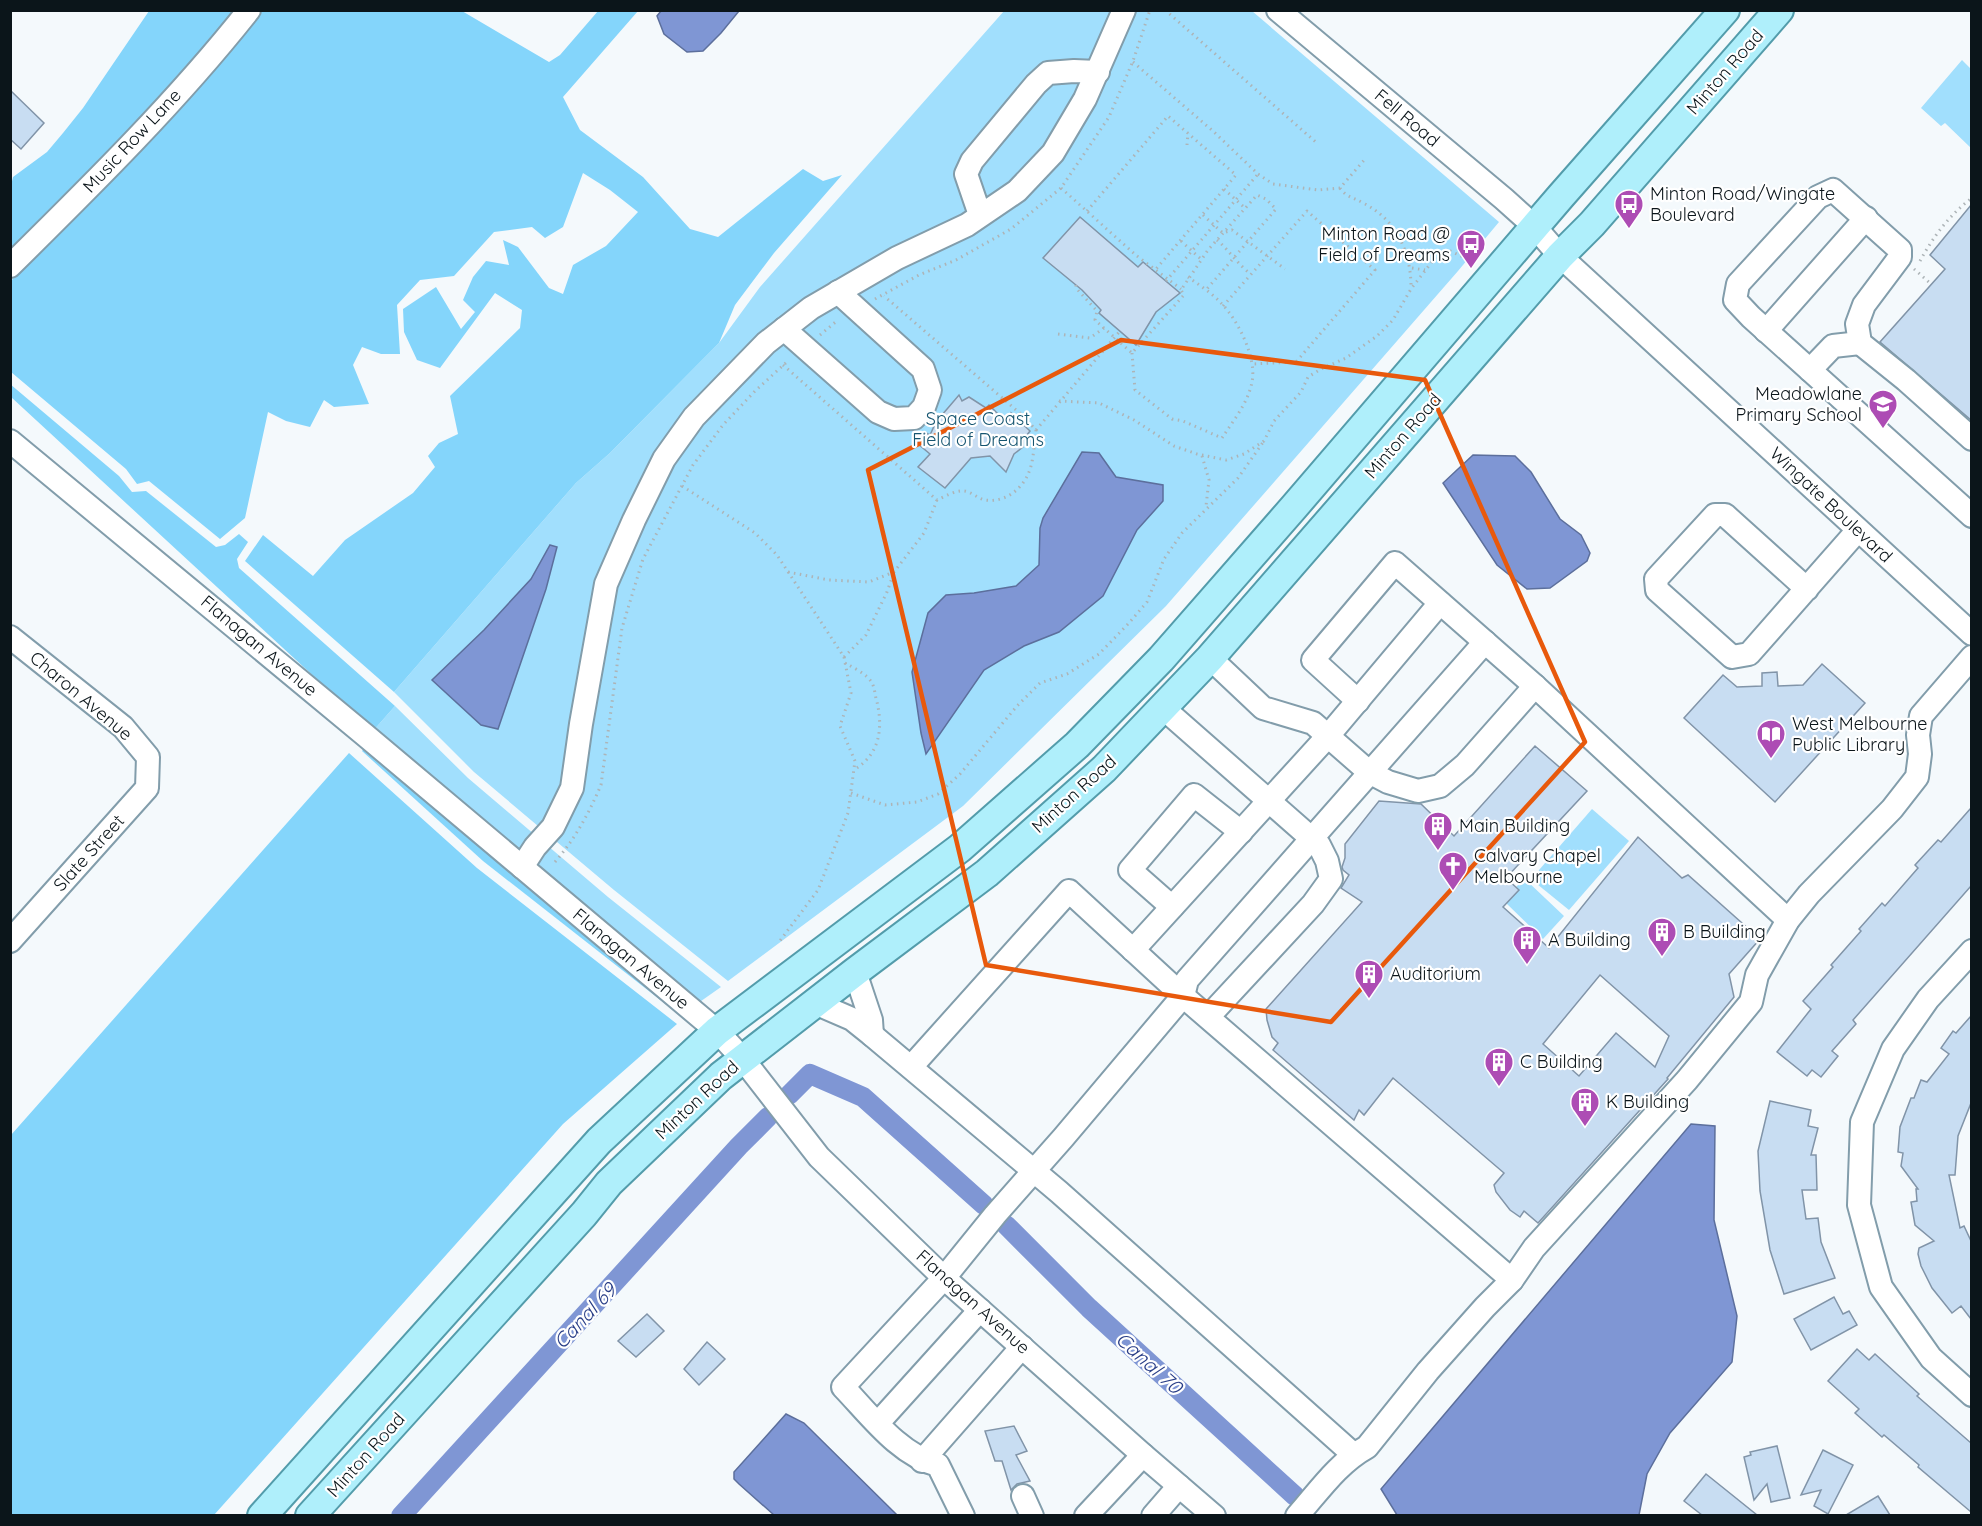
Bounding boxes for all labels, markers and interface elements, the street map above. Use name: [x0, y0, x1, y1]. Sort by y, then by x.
street label: Minton Road: [1681, 24, 1768, 119]
street label: Music Row Lane: [78, 84, 186, 198]
street label: Fell Road: [1370, 84, 1445, 151]
place label: Minton Road/Wingate Boulevard: [1650, 182, 1835, 226]
bus stop icon: Minton Road/Wingate Boulevard: [1613, 188, 1645, 230]
place label: Minton Road @ Field of Dreams: [1318, 222, 1450, 266]
bus stop icon: Minton Road @ Field of Dreams: [1455, 228, 1487, 270]
place label: Meadowlane Primary School: [1736, 382, 1862, 426]
street label: Minton Road: [1359, 388, 1446, 483]
school or university icon: Meadowlane Primary School: [1867, 388, 1899, 430]
park label: Space Coast Field of Dreams: [912, 407, 1044, 451]
street label: Wingate Boulevard: [1765, 442, 1898, 567]
street label: Flanagan Avenue: [196, 590, 322, 701]
street label: Charon Avenue: [25, 646, 137, 745]
place label: West Melbourne Public Library: [1792, 712, 1927, 756]
library icon: West Melbourne Public Library: [1755, 718, 1787, 760]
street label: Minton Road: [1027, 750, 1121, 838]
street label: Slate Street: [48, 809, 129, 896]
building icon: Main Building: [1422, 810, 1454, 852]
place label: Main Building: [1459, 814, 1570, 837]
place label: Calvary Chapel Melbourne: [1474, 844, 1601, 888]
church icon: Calvary Chapel Melbourne: [1437, 850, 1469, 892]
street label: Flanagan Avenue: [568, 903, 694, 1014]
building icon: B Building: [1646, 916, 1678, 958]
place label: B Building: [1683, 920, 1766, 943]
building icon: A Building: [1511, 924, 1543, 966]
place label: A Building: [1548, 928, 1631, 951]
building icon: Auditorium: [1353, 958, 1385, 1000]
place label: Auditorium: [1390, 962, 1481, 985]
building icon: C Building: [1483, 1046, 1515, 1088]
place label: C Building: [1520, 1050, 1603, 1073]
street label: Minton Road: [650, 1055, 743, 1144]
building icon: K Building: [1569, 1086, 1601, 1128]
place label: K Building: [1606, 1090, 1689, 1113]
street label: Flanagan Avenue: [912, 1244, 1035, 1359]
water label: Canal 69: [548, 1276, 623, 1354]
water label: Canal 70: [1111, 1326, 1189, 1400]
street label: Minton Road: [322, 1408, 410, 1502]

